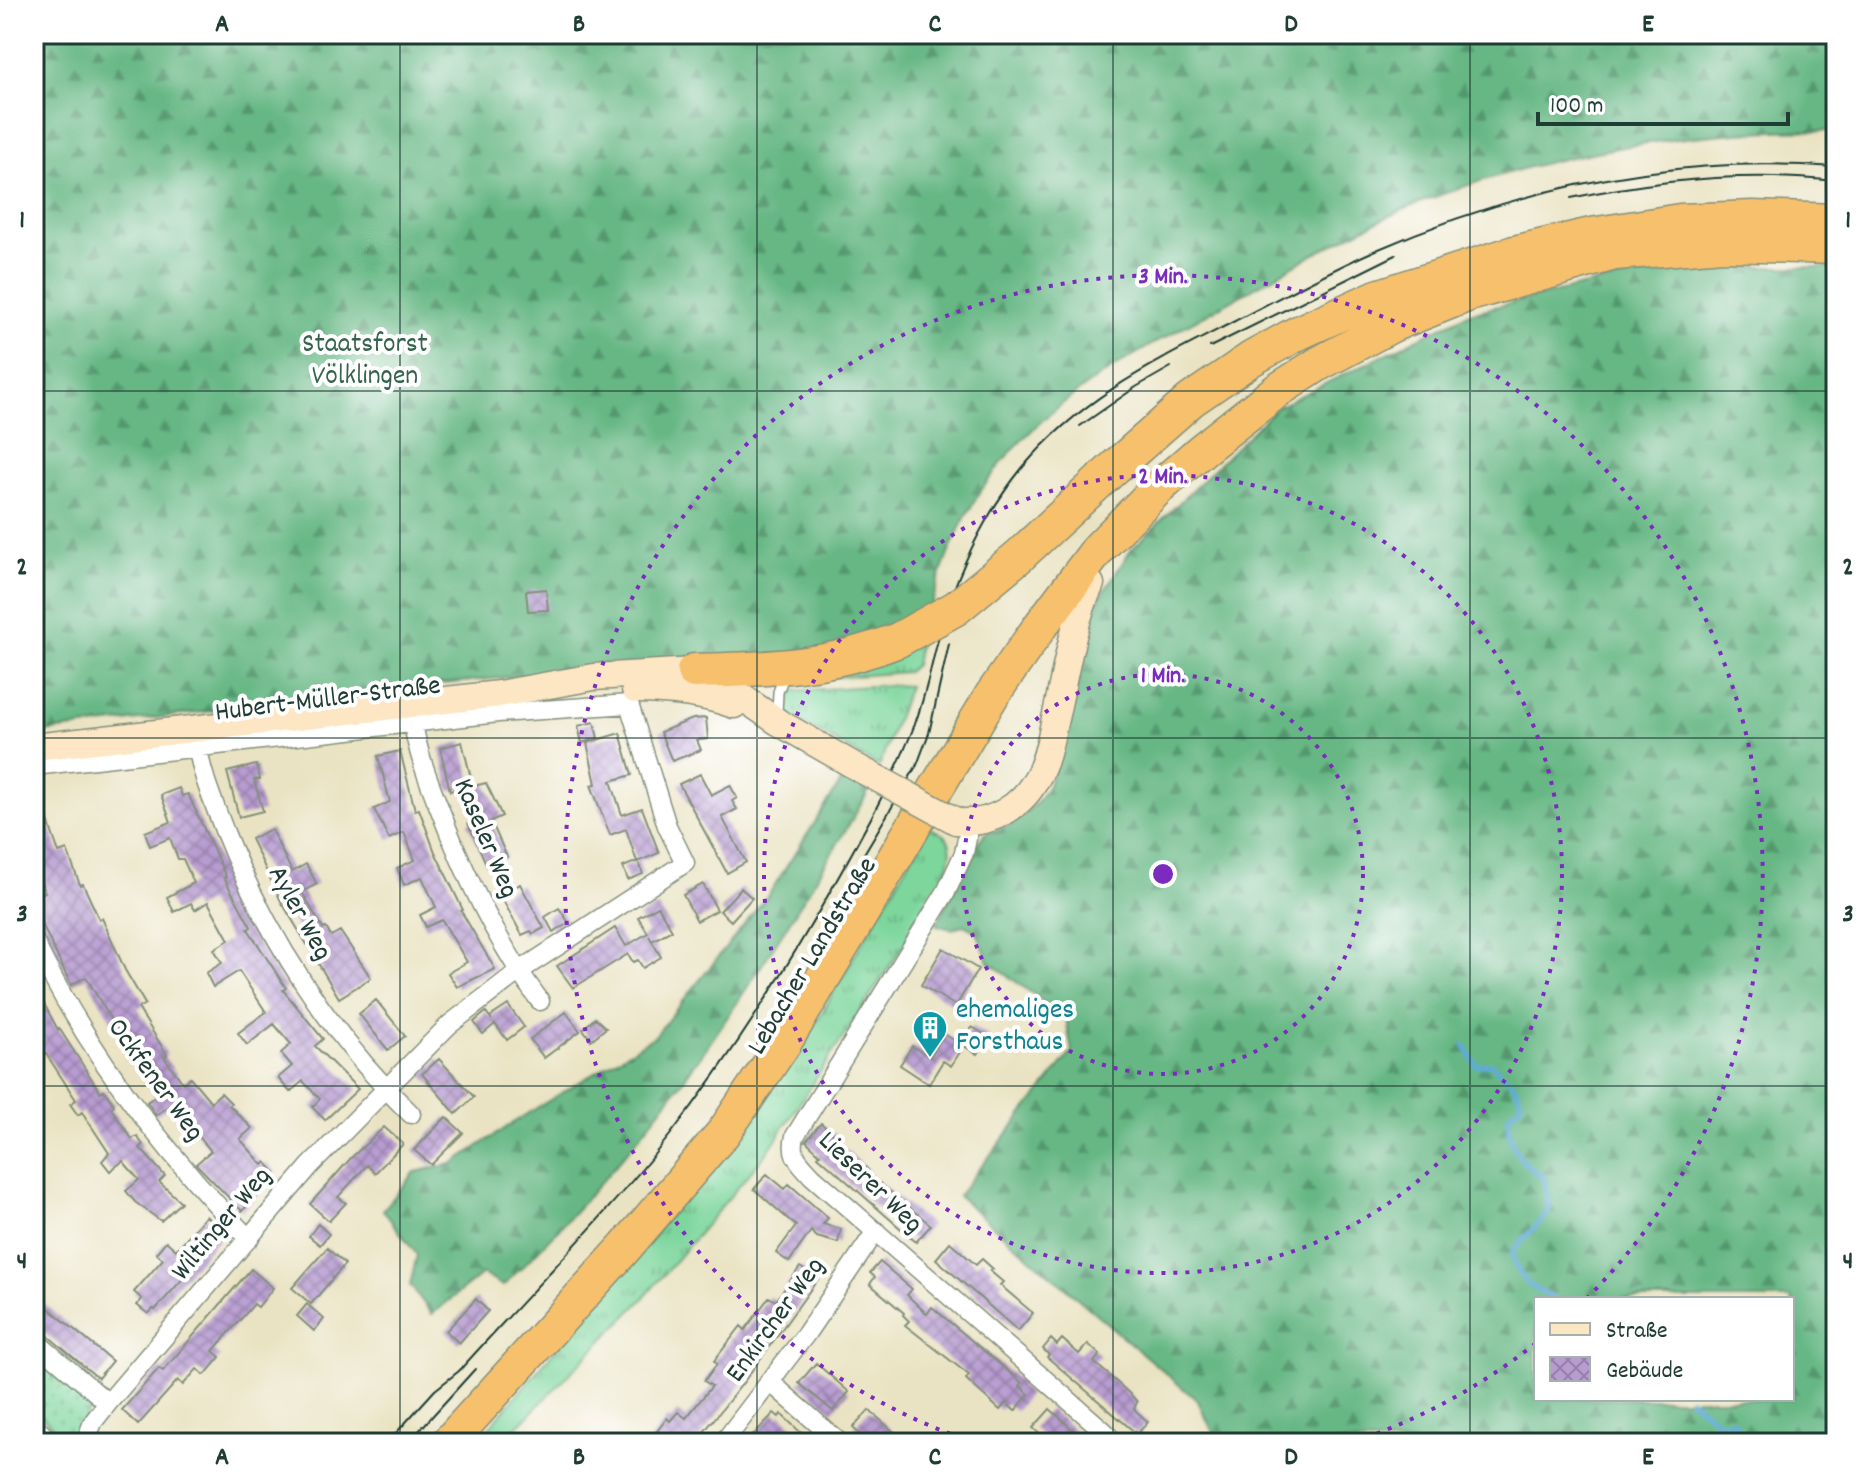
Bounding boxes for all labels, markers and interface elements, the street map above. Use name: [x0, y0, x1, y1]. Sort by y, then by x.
text: A: [215, 7, 229, 44]
text: B: [573, 7, 585, 44]
text: C: [929, 7, 942, 44]
text: D: [1284, 7, 1298, 44]
text: E: [1642, 7, 1654, 44]
scale bar: [1538, 76, 1788, 126]
text: 100 m: [1550, 90, 1603, 124]
text: 1: [19, 203, 25, 240]
text: 1: [1845, 203, 1851, 240]
text: 3 Min.: [1138, 261, 1188, 295]
park label: Staatsforst Völklingen: [302, 326, 428, 398]
text: 2 Min.: [1138, 461, 1188, 495]
text: 2: [16, 550, 28, 587]
text: 2: [1842, 550, 1854, 587]
text: 1 Min.: [1141, 660, 1185, 694]
street label: Hubert-Müller-Straße: [213, 667, 443, 735]
street label: Kaseler Weg: [441, 773, 527, 905]
street label: Lebacher Landstraße: [739, 851, 889, 1063]
street label: Ayler Weg: [256, 859, 340, 969]
centre of rings: [1149, 860, 1177, 888]
text: 3: [16, 897, 28, 934]
text: 3: [1842, 897, 1854, 934]
place label: ehemaliges Forsthaus: [956, 992, 1074, 1064]
building icon: ehemaliges Forsthaus: [911, 1009, 949, 1059]
street label: Ockfener Weg: [96, 1011, 212, 1151]
street label: Lieserer Weg: [807, 1123, 931, 1245]
street label: Wiltinger Weg: [163, 1159, 283, 1291]
text: 4: [17, 1244, 27, 1281]
text: 4: [1843, 1244, 1853, 1281]
street label: Enkircher Weg: [718, 1250, 836, 1392]
legend: [1534, 1297, 1794, 1401]
text: Straße: [1606, 1315, 1668, 1349]
text: Gebäude: [1606, 1355, 1683, 1389]
text: A: [215, 1440, 229, 1477]
text: B: [573, 1440, 585, 1477]
text: C: [929, 1440, 942, 1477]
text: D: [1284, 1440, 1298, 1477]
text: E: [1642, 1440, 1654, 1477]

